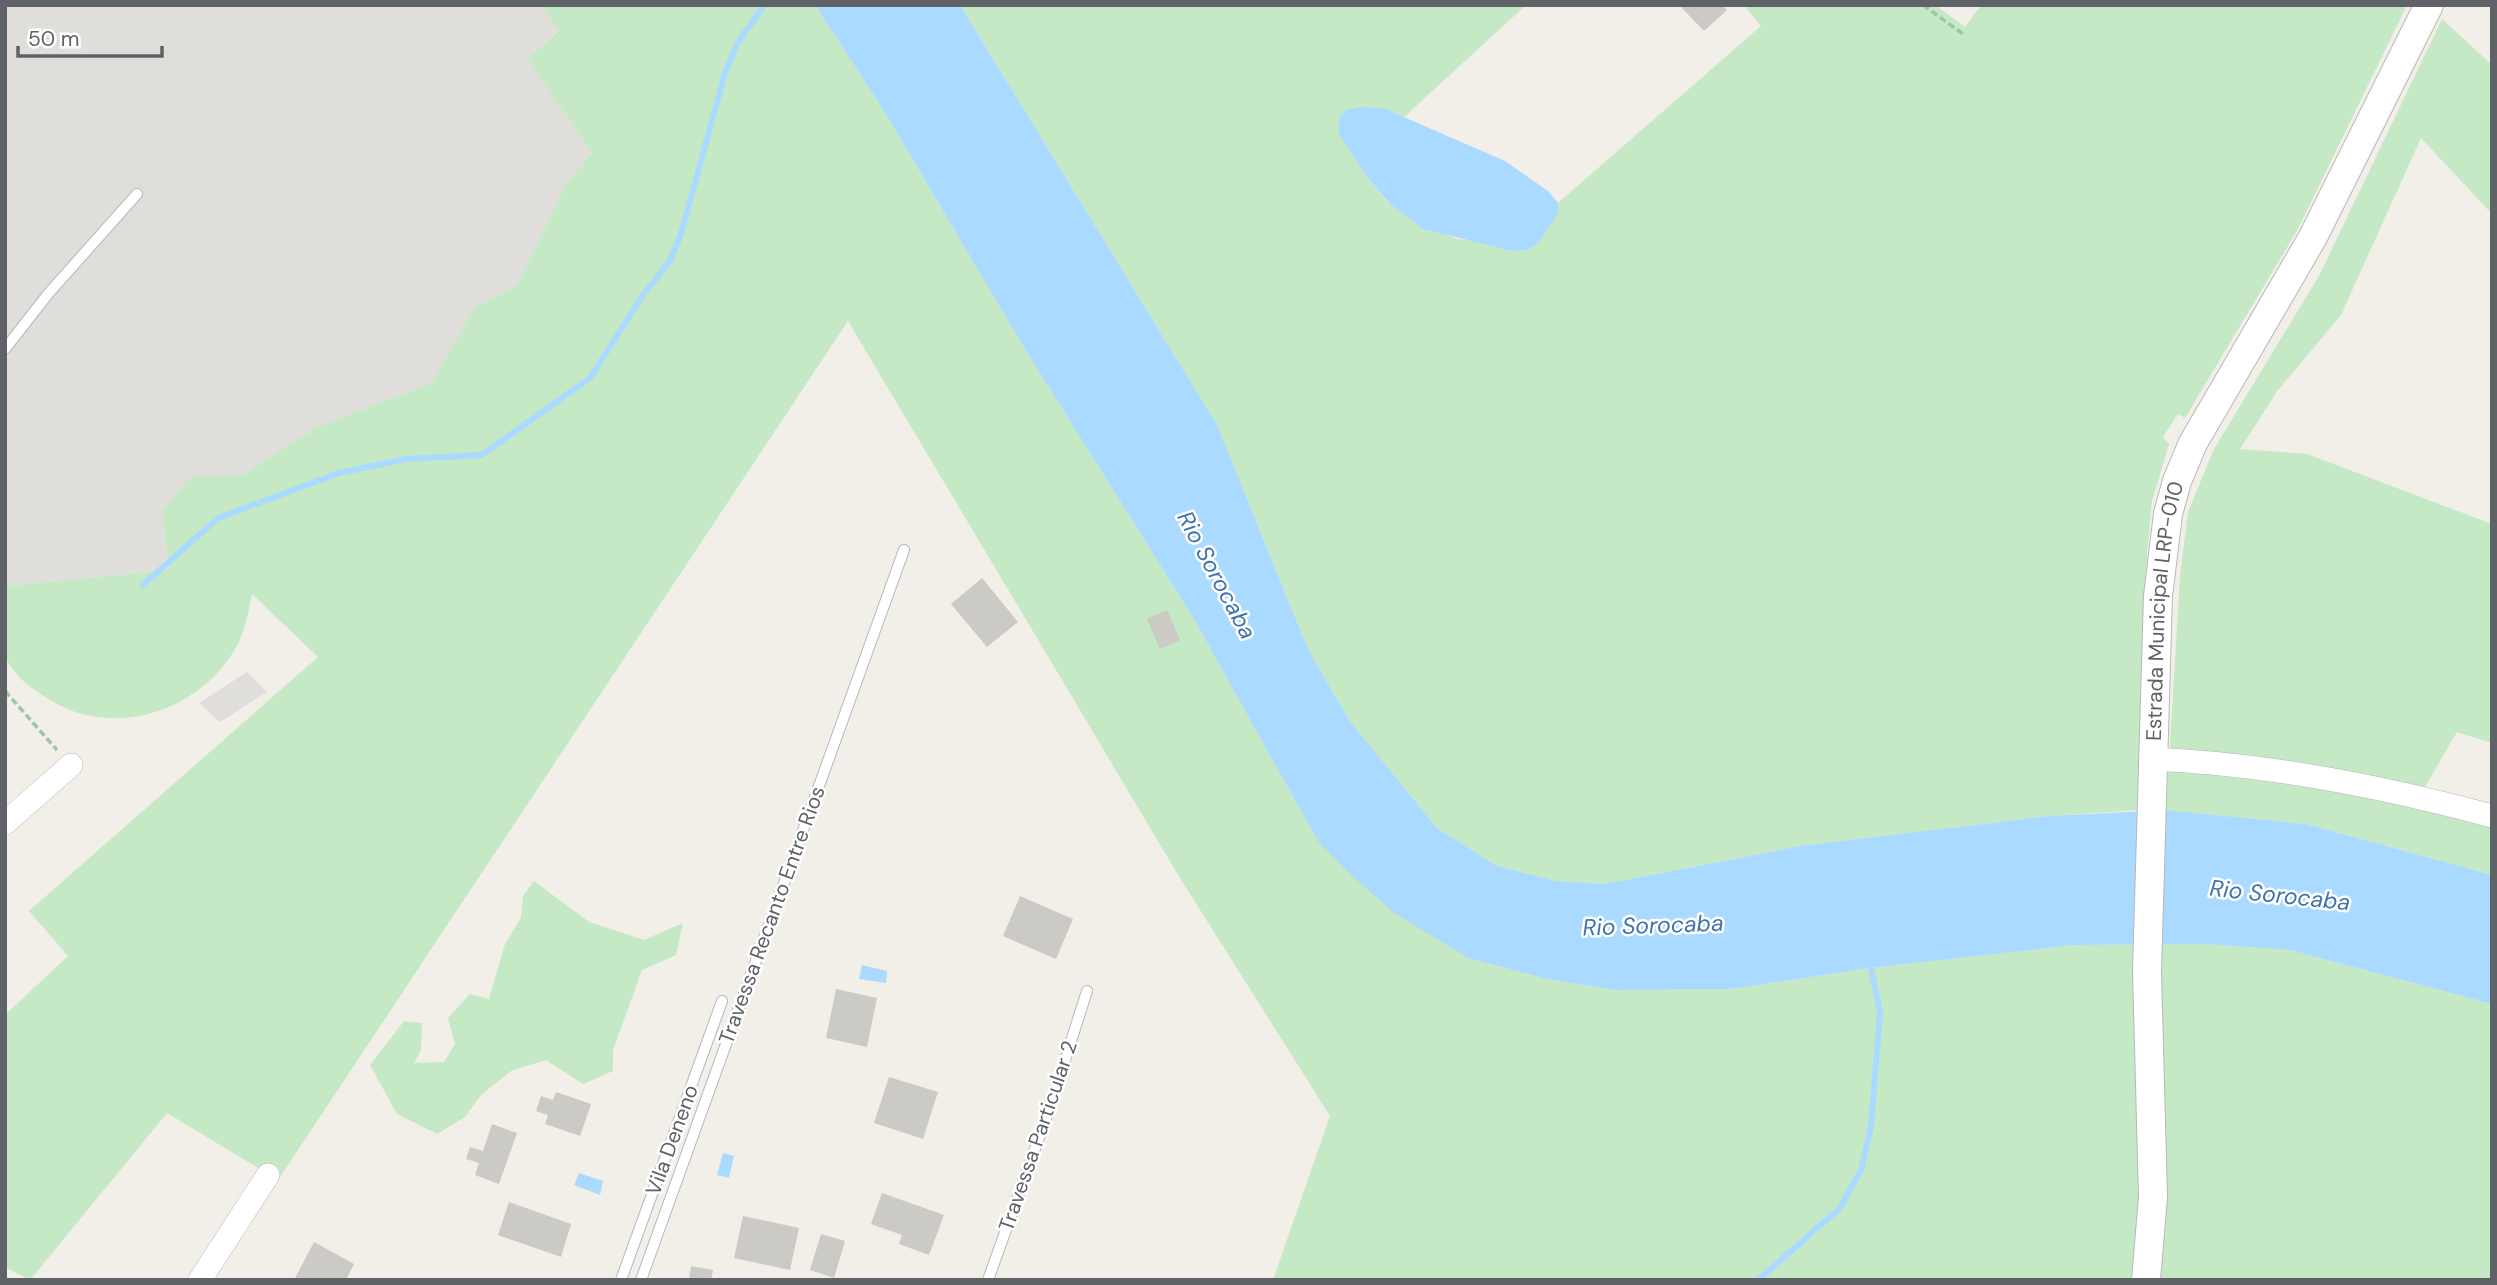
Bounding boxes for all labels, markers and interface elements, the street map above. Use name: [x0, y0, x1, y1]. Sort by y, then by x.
scale bar: [18, 14, 161, 58]
text: 50 m: [28, 25, 79, 53]
street label: Estrada Municipal LRP-010: [2140, 478, 2190, 741]
water label: Rio Sorocaba: [1171, 506, 1263, 644]
street label: Travessa Recanto Entre Rios: [712, 782, 832, 1048]
water label: Rio Sorocaba: [2208, 873, 2352, 917]
water label: Rio Sorocaba: [1582, 908, 1724, 942]
street label: Travessa Particular 2: [992, 1037, 1084, 1235]
street label: Vila Deneno: [639, 1081, 705, 1199]

